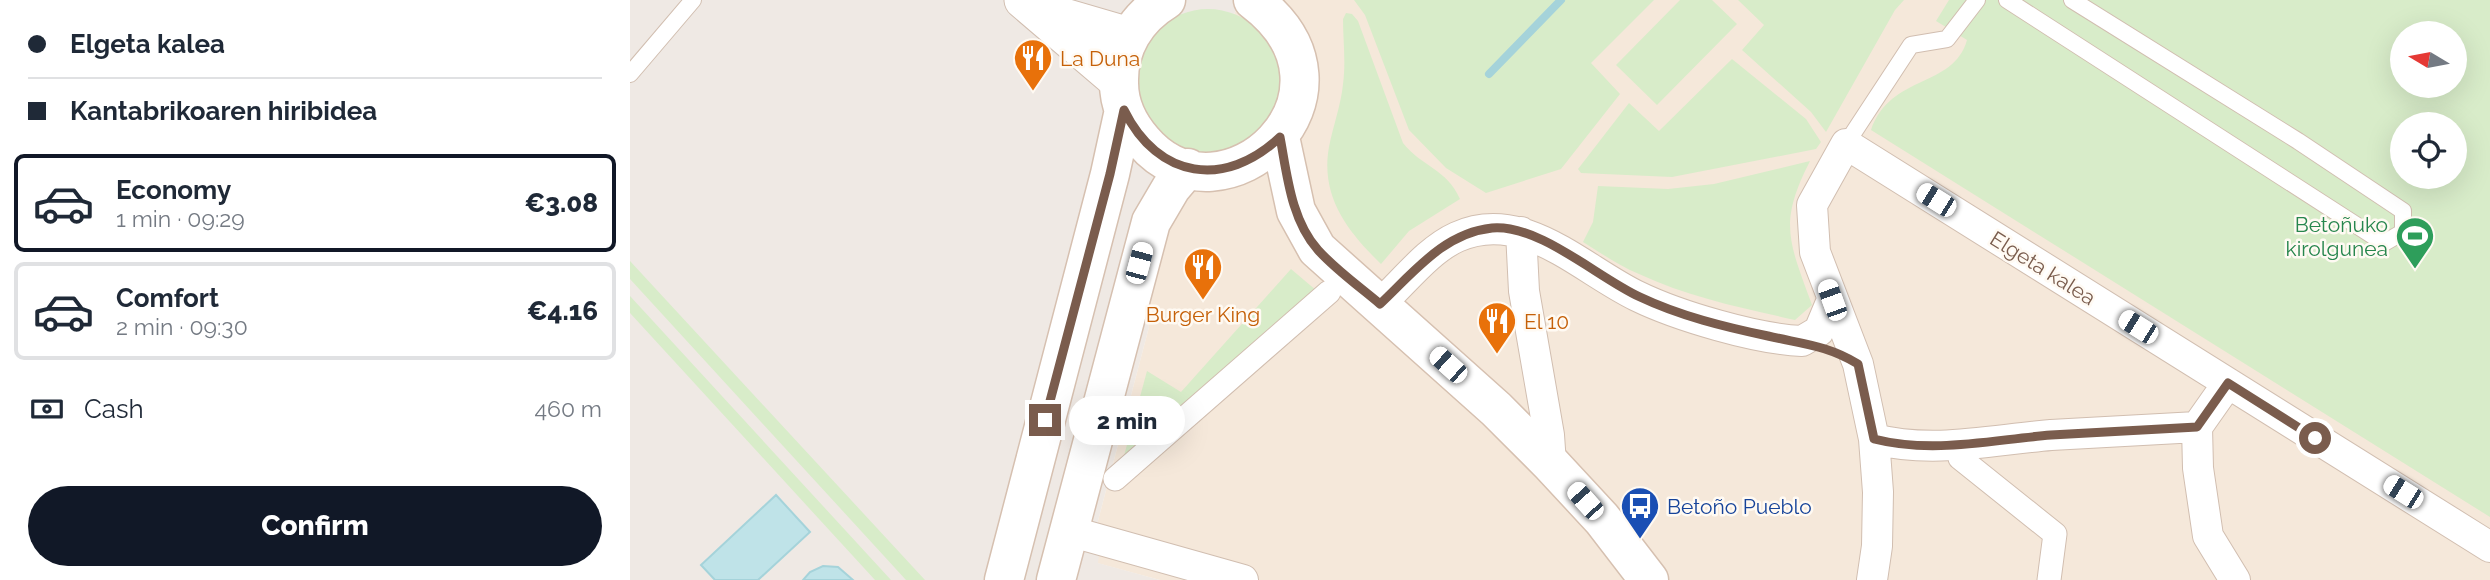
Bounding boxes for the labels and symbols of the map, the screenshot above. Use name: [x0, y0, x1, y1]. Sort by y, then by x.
north arrow: [2390, 21, 2468, 98]
restaurant icon: La Duna: [1012, 37, 1054, 92]
place label: La Duna: [1060, 46, 1140, 71]
car: [1913, 180, 1960, 220]
place label: Betoñuko kirolgunea: [2286, 212, 2388, 261]
sports icon: Betoñuko kirolgunea: [2394, 215, 2436, 270]
street label: Elgeta kalea: [1986, 226, 2100, 310]
car: [1124, 240, 1155, 286]
restaurant icon: Burger King: [1182, 246, 1224, 301]
car: [1815, 277, 1850, 323]
restaurant icon: El 10: [1476, 300, 1518, 355]
place label: Burger King: [1146, 302, 1260, 327]
car: [2115, 307, 2162, 347]
place label: El 10: [1524, 309, 1569, 334]
car: [1426, 343, 1471, 387]
callout: 2 min: [1070, 396, 1185, 444]
route end: [1029, 404, 1061, 436]
route start: [2299, 422, 2331, 454]
car: [2380, 472, 2427, 512]
car: [1564, 478, 1607, 524]
bus stop icon: Betoño Pueblo: [1619, 485, 1661, 540]
place label: Betoño Pueblo: [1667, 494, 1812, 519]

